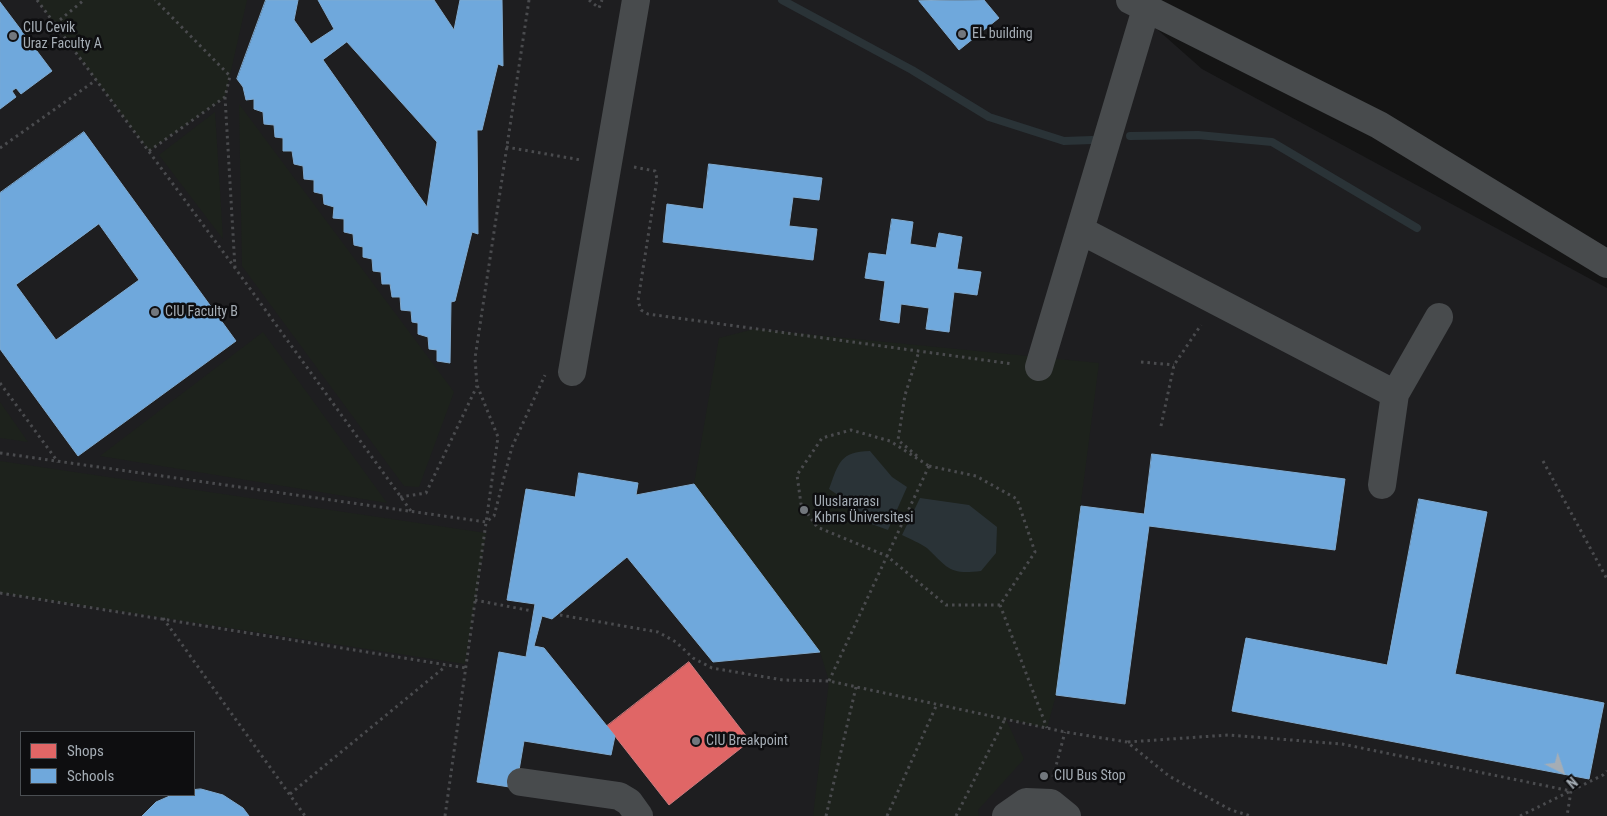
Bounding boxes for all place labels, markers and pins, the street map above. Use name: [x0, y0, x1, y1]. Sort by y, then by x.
place label: CIU Cevik Uraz Faculty A: [23, 20, 102, 52]
place label: EL building: [972, 26, 1033, 42]
marker: EL building: [956, 28, 968, 40]
marker: CIU Cevik Uraz Faculty A: [7, 30, 19, 42]
place label: CIU Faculty B: [165, 304, 238, 320]
marker: CIU Faculty B: [149, 306, 161, 318]
place label: Uluslararası Kıbrıs Üniversitesi: [814, 494, 913, 526]
marker: Uluslararası Kıbrıs Üniversitesi: [798, 504, 810, 516]
place label: CIU Breakpoint: [706, 733, 788, 749]
marker: CIU Breakpoint: [690, 735, 702, 747]
place label: CIU Bus Stop: [1054, 768, 1126, 784]
marker: CIU Bus Stop: [1038, 770, 1050, 782]

